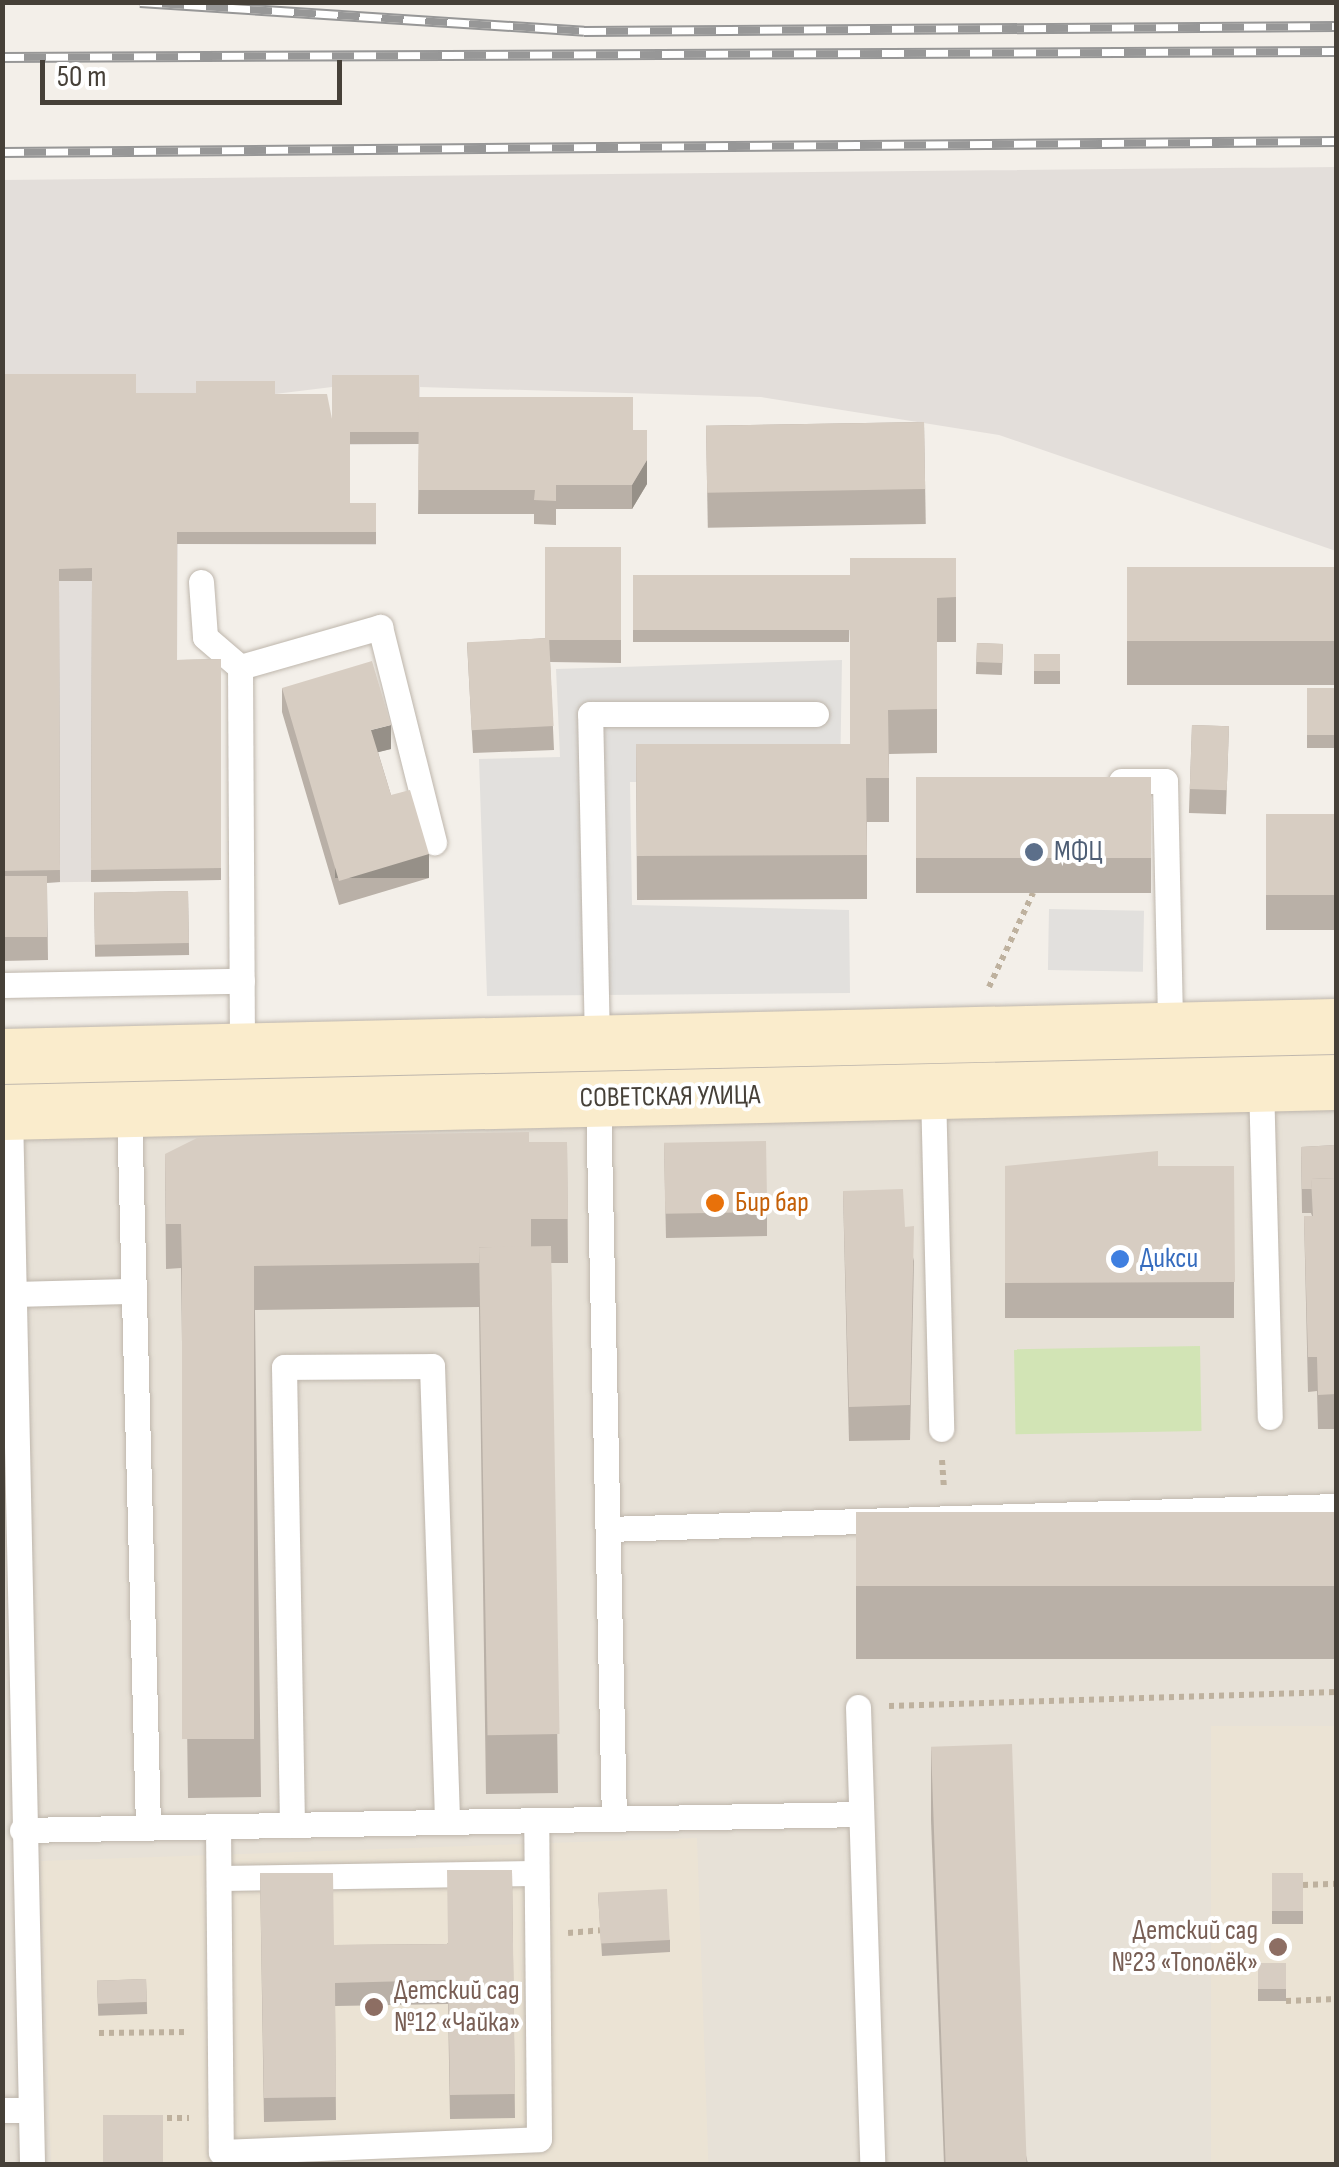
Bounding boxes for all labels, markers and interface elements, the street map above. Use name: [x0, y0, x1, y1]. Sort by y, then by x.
scale bar: [45, 40, 348, 102]
text: 50 m: [57, 59, 106, 95]
place label: МФЦ: [1054, 835, 1103, 869]
marker: МФЦ: [1023, 841, 1045, 863]
street label: СОВЕТСКАЯ УЛИЦА: [579, 1079, 761, 1115]
place label: Бир бар: [735, 1186, 809, 1220]
marker: Бир бар: [704, 1192, 726, 1214]
place label: Дикси: [1140, 1242, 1198, 1276]
marker: Дикси: [1109, 1248, 1131, 1270]
place label: Детский сад №23 «Тополёк»: [1112, 1914, 1258, 1980]
marker: Детский сад №23 «Тополёк»: [1267, 1936, 1289, 1958]
place label: Детский сад №12 «Чайка»: [394, 1974, 520, 2040]
marker: Детский сад №12 «Чайка»: [363, 1996, 385, 2018]

